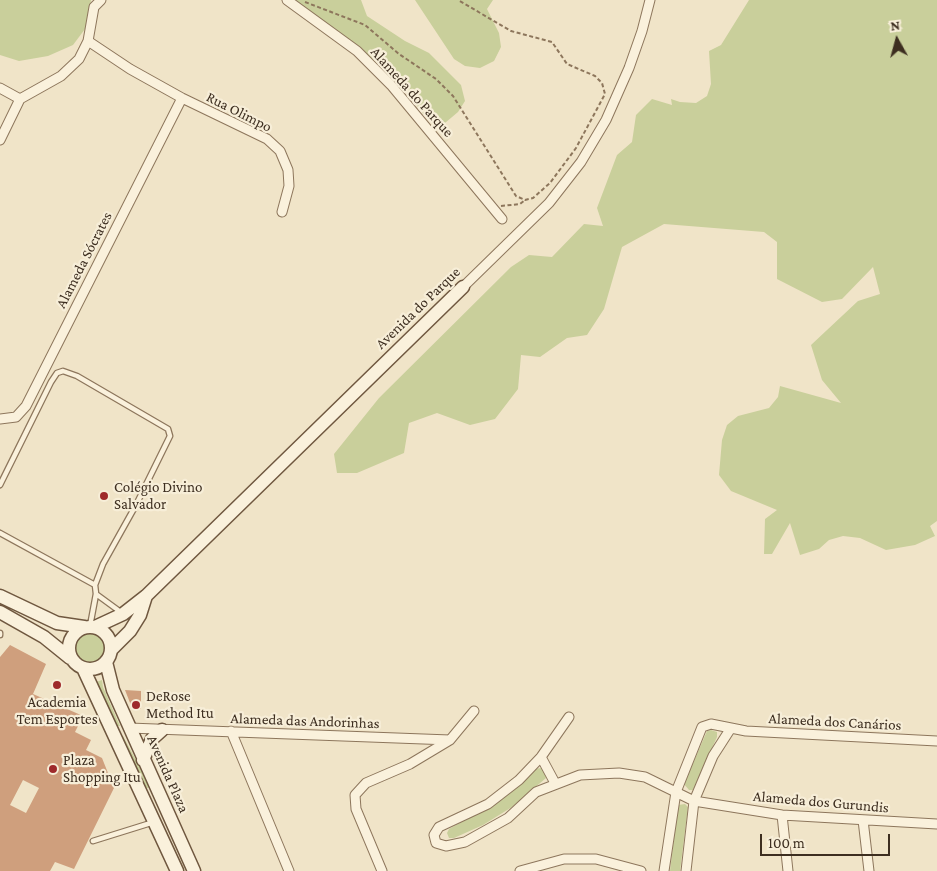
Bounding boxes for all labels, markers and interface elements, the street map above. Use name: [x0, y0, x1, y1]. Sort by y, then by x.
north arrow: [872, 15, 922, 65]
text: N: [889, 17, 901, 34]
street label: Alameda do Parque: [367, 43, 457, 141]
street label: Rua Olimpo: [203, 88, 275, 136]
street label: Alameda Sócrates: [52, 209, 116, 311]
street label: Avenida do Parque: [372, 263, 464, 353]
place label: Colégio Divino Salvador: [114, 478, 202, 513]
marker: Colégio Divino Salvador: [98, 490, 110, 502]
marker: Academia Tem Esportes: [51, 679, 63, 691]
place label: DeRose Method Itu: [146, 687, 214, 722]
place label: Academia Tem Esportes: [16, 693, 98, 728]
marker: DeRose Method Itu: [130, 699, 142, 711]
street label: Alameda das Andorinhas: [230, 709, 380, 733]
street label: Alameda dos Canários: [768, 710, 902, 734]
street label: Avenida Plaza: [143, 732, 193, 816]
place label: Plaza Shopping Itu: [63, 751, 141, 786]
marker: Plaza Shopping Itu: [47, 763, 59, 775]
street label: Alameda dos Gurundis: [752, 787, 890, 817]
scale bar: [762, 824, 892, 856]
text: 100 m: [768, 835, 805, 851]

